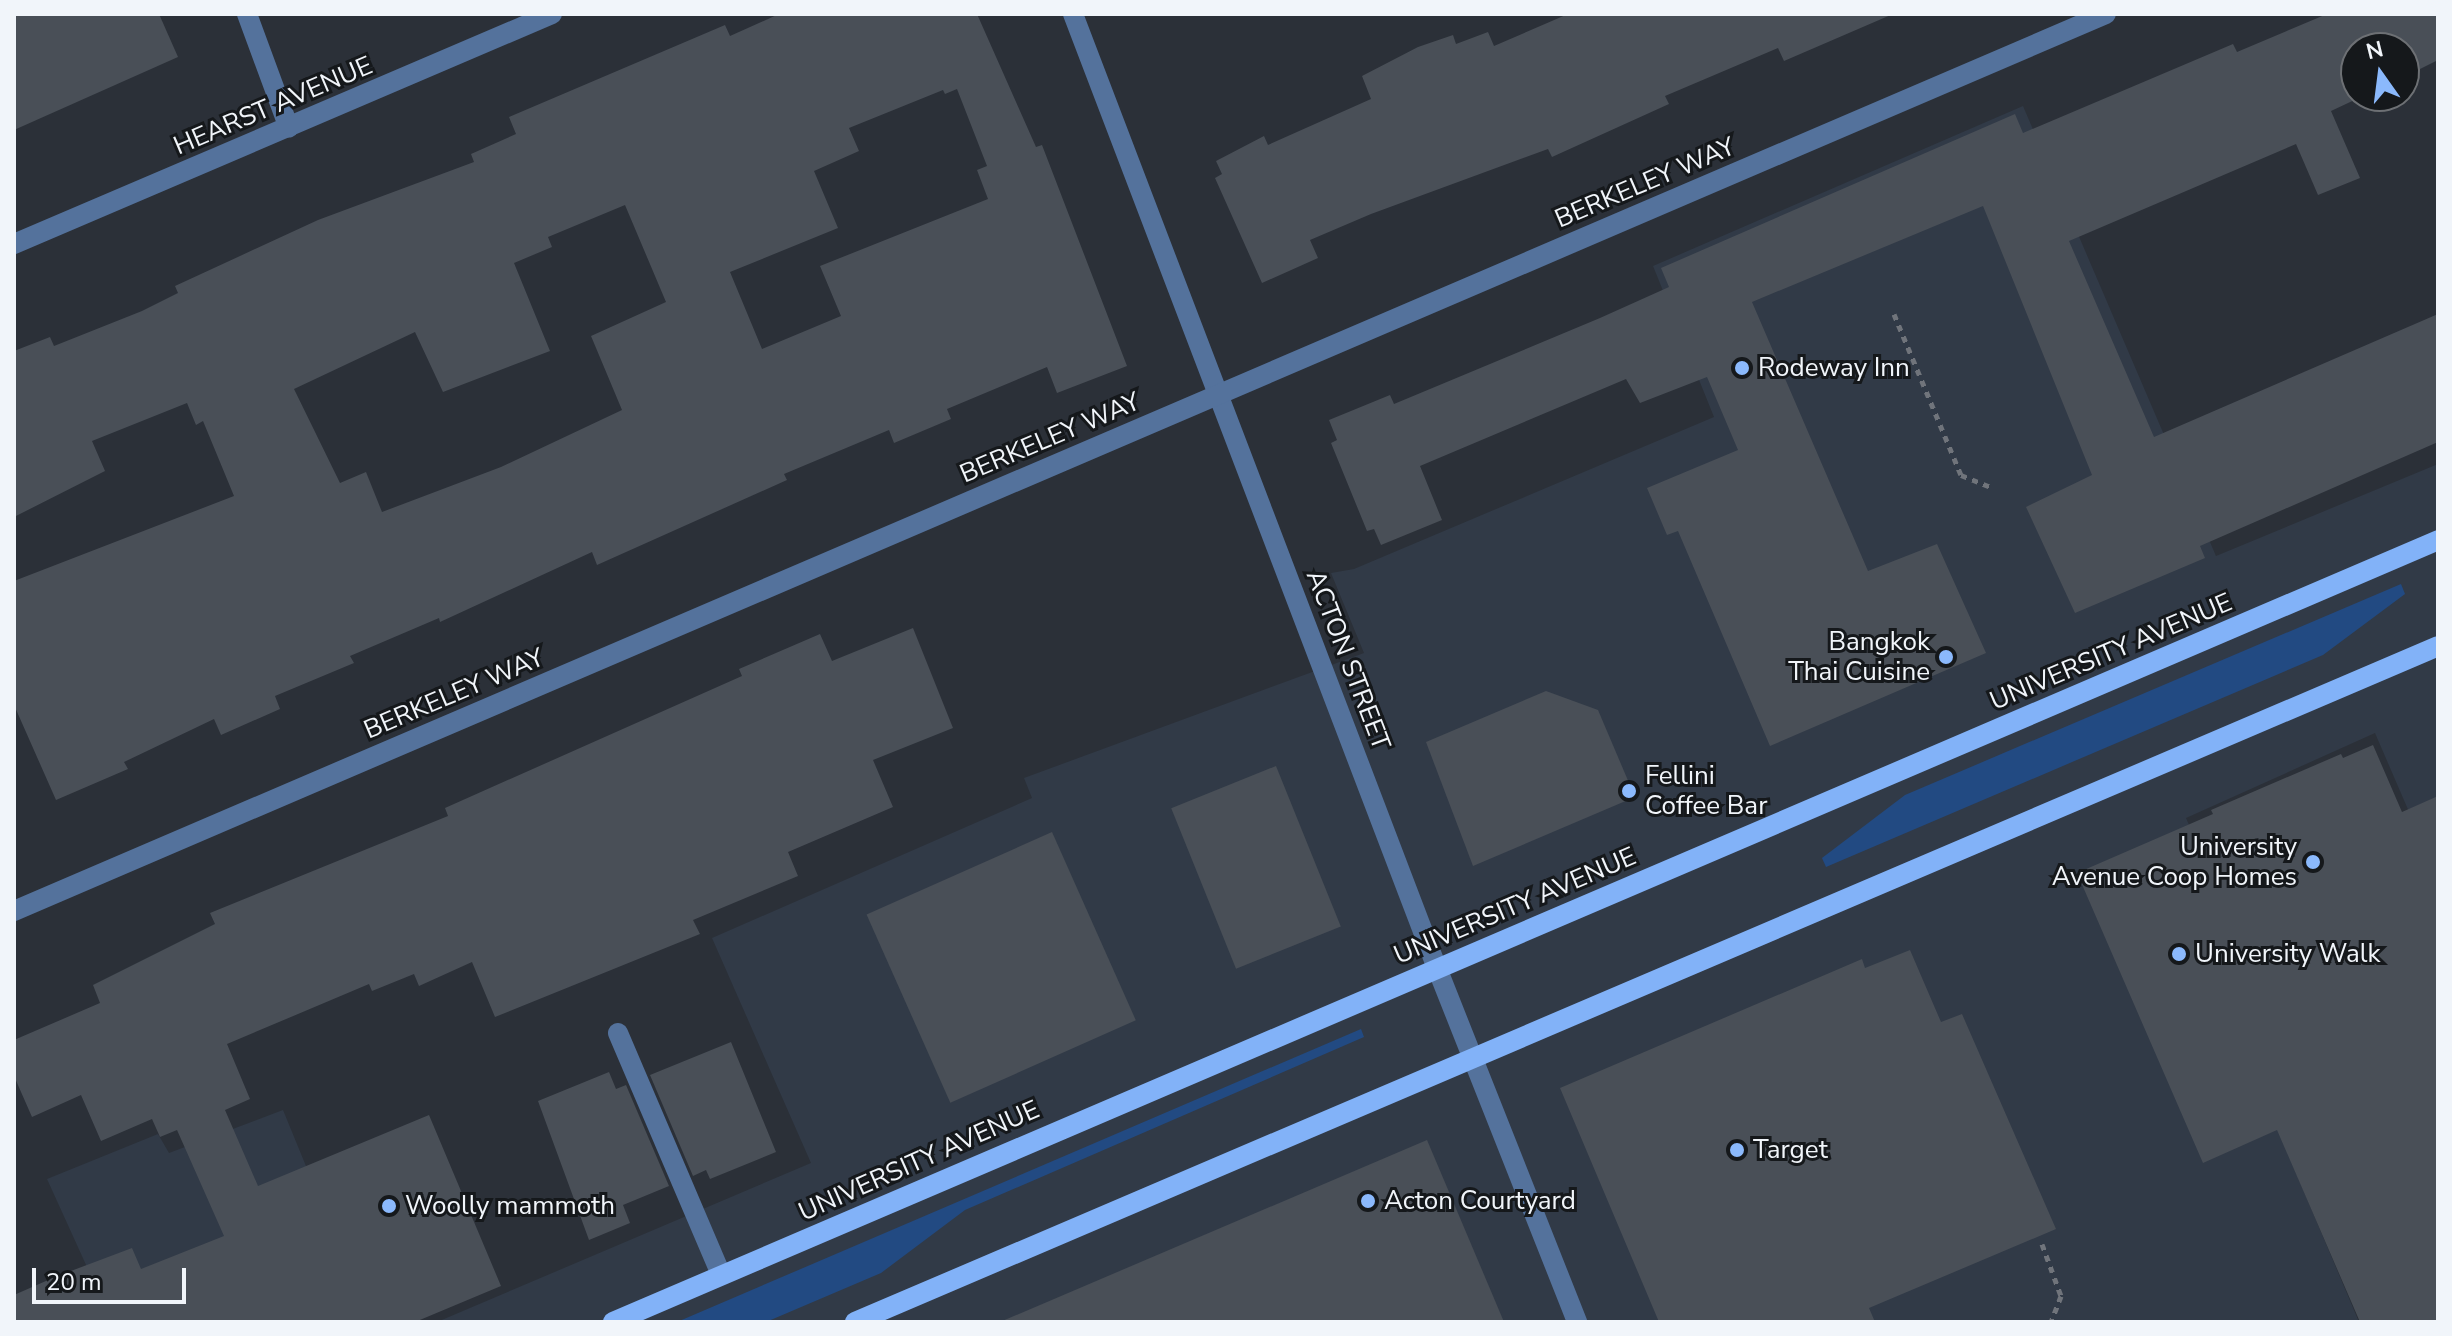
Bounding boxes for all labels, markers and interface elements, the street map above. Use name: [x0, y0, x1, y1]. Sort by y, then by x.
north arrow: [2340, 32, 2420, 112]
text: N: [2363, 34, 2386, 67]
street label: HEARST AVENUE: [169, 50, 377, 162]
street label: BERKELEY WAY: [1550, 131, 1740, 235]
place label: Rodeway Inn: [1758, 352, 1910, 384]
marker: Rodeway Inn: [1733, 359, 1751, 377]
street label: BERKELEY WAY: [955, 386, 1145, 490]
street label: ACTON STREET: [1299, 565, 1397, 755]
street label: UNIVERSITY AVENUE: [1985, 587, 2237, 717]
place label: Bangkok Thai Cuisine: [1788, 626, 1930, 688]
street label: BERKELEY WAY: [359, 642, 549, 746]
marker: Bangkok Thai Cuisine: [1937, 648, 1955, 666]
place label: Fellini Coffee Bar: [1645, 760, 1767, 822]
marker: Fellini Coffee Bar: [1620, 782, 1638, 800]
place label: University Avenue Coop Homes: [2052, 831, 2297, 892]
street label: UNIVERSITY AVENUE: [1389, 841, 1641, 971]
marker: University Avenue Coop Homes: [2304, 853, 2322, 871]
place label: University Walk: [2195, 938, 2380, 970]
marker: University Walk: [2170, 945, 2188, 963]
street label: UNIVERSITY AVENUE: [794, 1094, 1044, 1228]
place label: Target: [1753, 1134, 1828, 1166]
marker: Target: [1728, 1141, 1746, 1159]
place label: Acton Courtyard: [1384, 1185, 1576, 1217]
place label: Woolly mammoth: [405, 1190, 615, 1222]
marker: Acton Courtyard: [1359, 1192, 1377, 1210]
marker: Woolly mammoth: [380, 1197, 398, 1215]
scale bar: [36, 1252, 190, 1302]
text: 20 m: [46, 1266, 102, 1298]

